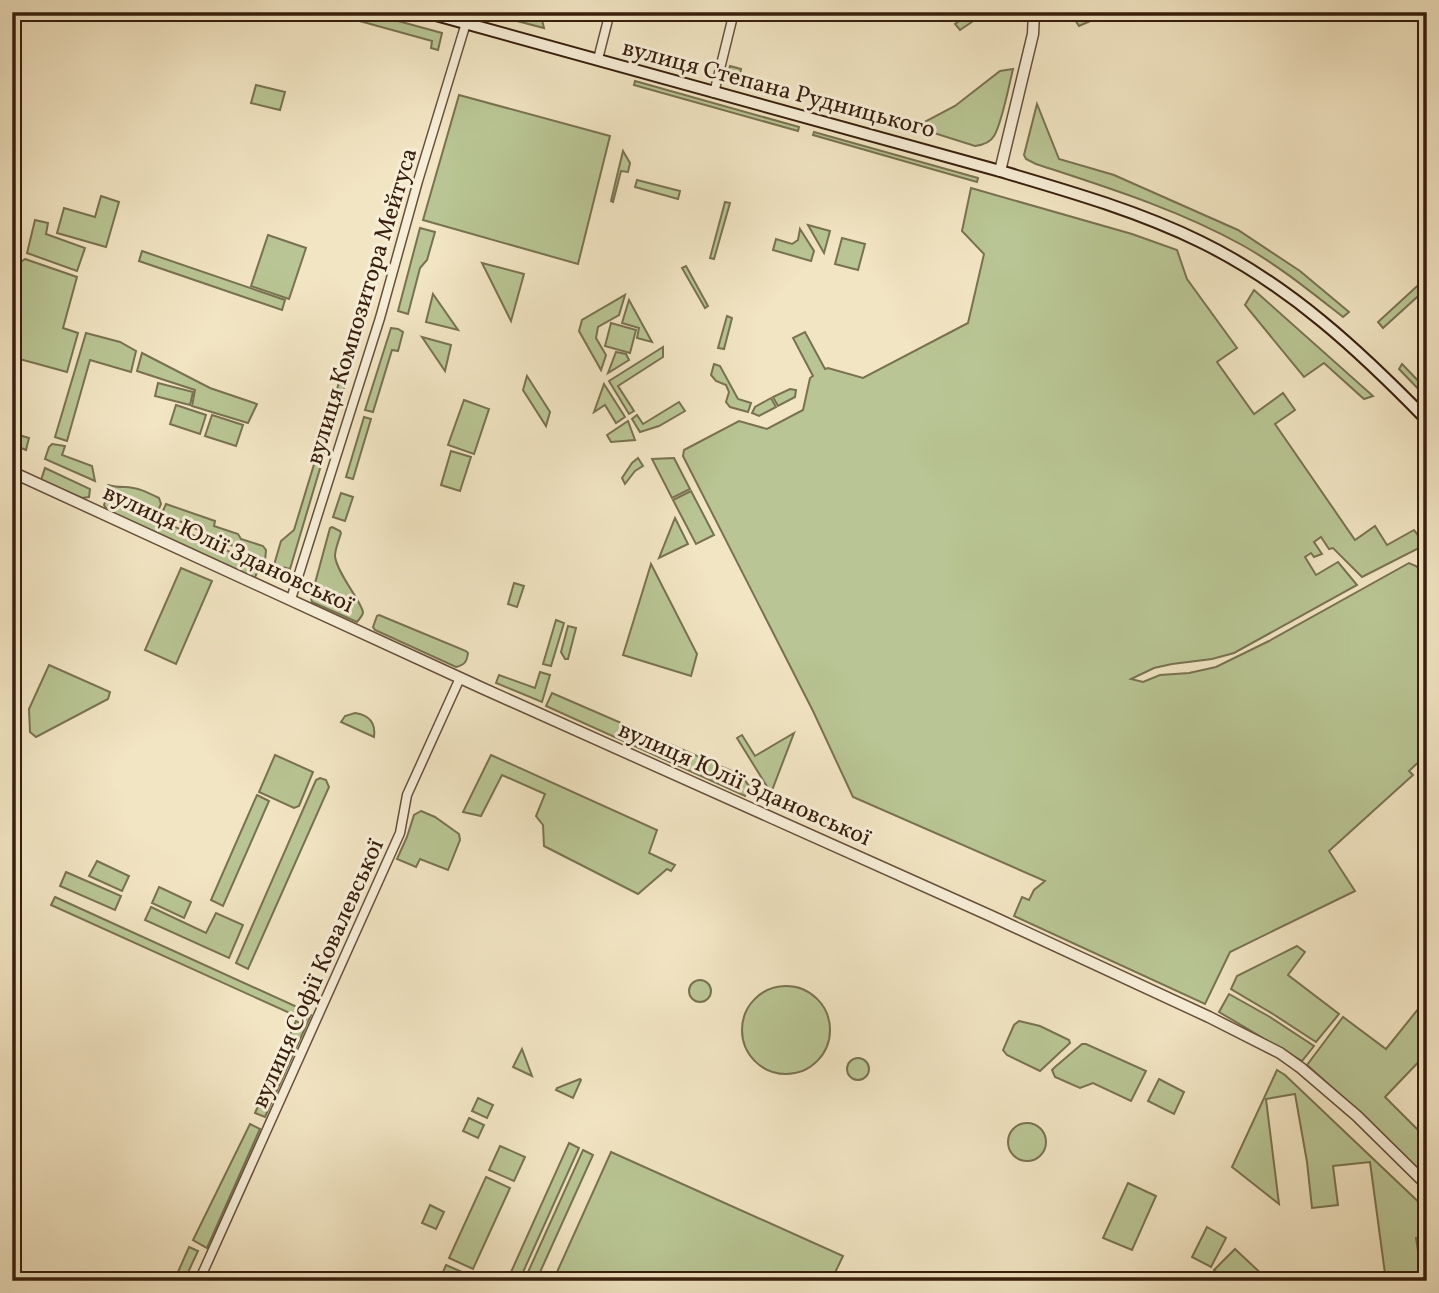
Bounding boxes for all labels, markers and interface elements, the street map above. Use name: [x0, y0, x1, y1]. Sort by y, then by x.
street label: вулиця Степана Рудницького: [618, 32, 939, 148]
street label: вулиця Композитора Мейтуса: [298, 144, 427, 469]
street label: вулиця Юлії Здановської: [97, 477, 359, 623]
street label: вулиця Юлії Здановської: [612, 714, 876, 856]
street label: вулиця Софії Ковалевської: [244, 834, 394, 1114]

